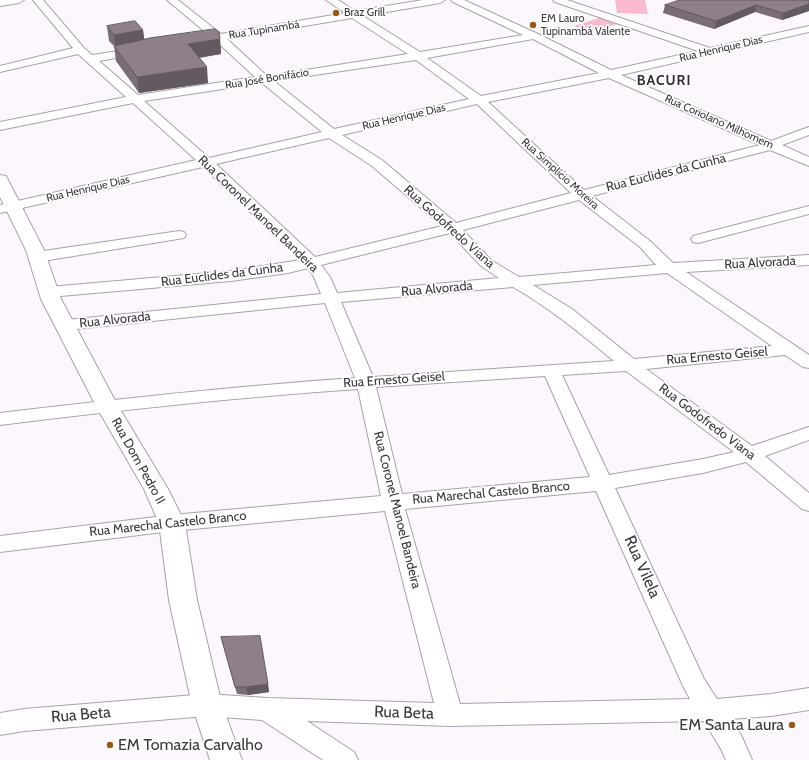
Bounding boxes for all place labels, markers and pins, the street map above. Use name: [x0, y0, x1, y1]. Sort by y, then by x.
place label: Braz Grill: [344, 6, 385, 20]
marker: Braz Grill: [331, 8, 341, 18]
place label: EM Lauro Tupinambá Valente: [541, 12, 630, 38]
marker: EM Lauro Tupinambá Valente: [528, 20, 538, 30]
place label: EM Santa Laura: [679, 715, 784, 735]
marker: EM Santa Laura: [787, 720, 797, 730]
place label: EM Tomazia Carvalho: [118, 735, 263, 755]
marker: EM Tomazia Carvalho: [105, 740, 115, 750]

